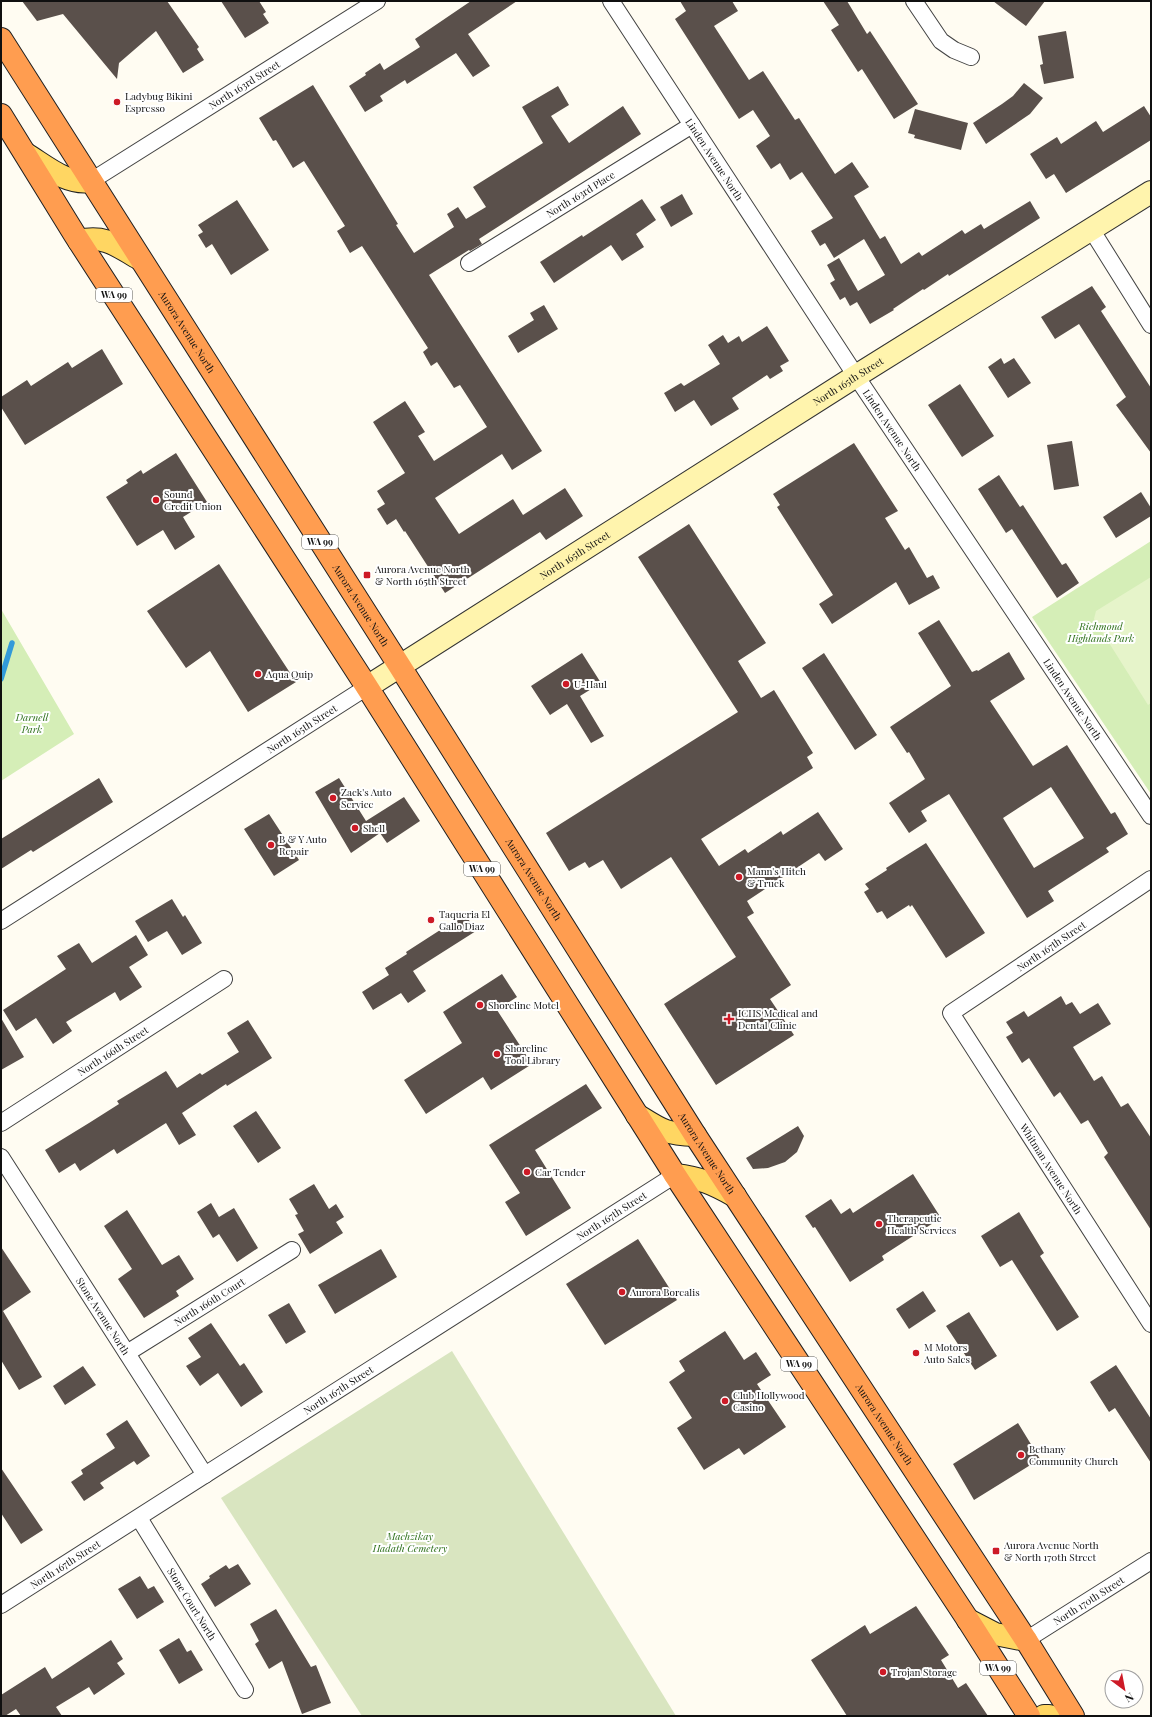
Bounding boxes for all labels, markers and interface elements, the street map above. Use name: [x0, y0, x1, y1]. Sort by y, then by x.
street label: North 163rd Street: [206, 57, 283, 112]
place label: Ladybug Bikini Espresso: [125, 89, 192, 115]
marker: Ladybug Bikini Espresso: [112, 97, 122, 107]
street label: Linden Avenue North: [682, 115, 746, 203]
street label: North 163rd Place: [543, 168, 617, 221]
street label: Aurora Avenue North: [155, 287, 219, 376]
road number: WA 99: [96, 288, 132, 302]
street label: North 165th Street: [810, 354, 886, 409]
street label: Linden Avenue North: [860, 386, 925, 474]
place label: Sound Credit Union: [164, 487, 222, 513]
marker: Sound Credit Union: [151, 495, 161, 505]
street label: North 165th Street: [537, 527, 613, 583]
road number: WA 99: [302, 535, 338, 549]
street label: Aurora Avenue North: [329, 561, 392, 649]
place label: Aurora Avenue North & North 165th Street: [374, 562, 470, 588]
marker: Aurora Avenue North & North 165th Street: [362, 570, 372, 580]
park label: Richmond Highlands Park: [1067, 619, 1134, 645]
street label: Linden Avenue North: [1040, 656, 1105, 743]
place label: Aqua Quip: [265, 667, 313, 681]
marker: Aqua Quip: [253, 669, 263, 679]
place label: U-Haul: [574, 677, 607, 691]
marker: U-Haul: [561, 679, 571, 689]
street label: North 165th Street: [264, 701, 340, 756]
park label: Darnell Park: [15, 710, 49, 736]
place label: Zack's Auto Service: [341, 785, 392, 811]
marker: Zack's Auto Service: [328, 793, 338, 803]
place label: Shell: [363, 821, 385, 835]
marker: Shell: [350, 823, 360, 833]
place label: B & Y Auto Repair: [279, 832, 327, 858]
street label: Aurora Avenue North: [502, 835, 565, 923]
marker: B & Y Auto Repair: [266, 840, 276, 850]
road number: WA 99: [464, 862, 500, 876]
place label: Mann's Hitch & Truck: [747, 864, 806, 890]
marker: Mann's Hitch & Truck: [734, 872, 744, 882]
place label: Taqueria El Gallo Diaz: [439, 907, 490, 933]
marker: Taqueria El Gallo Diaz: [426, 915, 436, 925]
street label: North 167th Street: [1014, 917, 1089, 974]
place label: Shoreline Motel: [488, 998, 559, 1012]
marker: Shoreline Motel: [475, 1000, 485, 1010]
place label: ICHS Medical and Dental Clinic: [738, 1006, 818, 1032]
marker: ICHS Medical and Dental Clinic: [723, 1013, 735, 1025]
street label: North 166th Street: [75, 1023, 151, 1079]
place label: Shoreline Tool Library: [505, 1041, 560, 1067]
marker: Shoreline Tool Library: [492, 1049, 502, 1059]
street label: Aurora Avenue North: [675, 1109, 739, 1197]
street label: Whitman Avenue North: [1016, 1120, 1086, 1217]
place label: Car Tender: [535, 1165, 586, 1179]
marker: Car Tender: [522, 1167, 532, 1177]
street label: North 167th Street: [574, 1188, 649, 1243]
place label: Therapeutic Health Services: [887, 1211, 956, 1237]
marker: Therapeutic Health Services: [874, 1219, 884, 1229]
street label: North 166th Court: [171, 1274, 248, 1329]
street label: Stone Avenue North: [73, 1275, 133, 1358]
place label: Aurora Borealis: [629, 1285, 700, 1299]
marker: Aurora Borealis: [617, 1287, 627, 1297]
place label: M Motors Auto Sales: [923, 1340, 970, 1366]
marker: M Motors Auto Sales: [911, 1348, 921, 1358]
road number: WA 99: [781, 1357, 817, 1371]
street label: North 167th Street: [301, 1362, 376, 1417]
street label: Aurora Avenue North: [852, 1380, 916, 1468]
place label: Club Hollywood Casino: [733, 1388, 805, 1414]
marker: Club Hollywood Casino: [720, 1396, 730, 1406]
place label: Bethany Community Church: [1029, 1442, 1118, 1468]
marker: Bethany Community Church: [1016, 1450, 1026, 1460]
park label: Machzikay Hadath Cemetery: [372, 1529, 447, 1555]
street label: North 167th Street: [27, 1536, 103, 1592]
place label: Aurora Avenue North & North 170th Street: [1003, 1538, 1099, 1564]
marker: Aurora Avenue North & North 170th Street: [991, 1546, 1001, 1556]
street label: Stone Court North: [164, 1565, 220, 1643]
street label: North 170th Street: [1050, 1573, 1127, 1628]
road number: WA 99: [980, 1661, 1016, 1675]
place label: Trojan Storage: [891, 1665, 957, 1679]
marker: Trojan Storage: [878, 1667, 888, 1677]
north arrow: [1104, 1669, 1144, 1709]
text: N: [1122, 1689, 1137, 1706]

